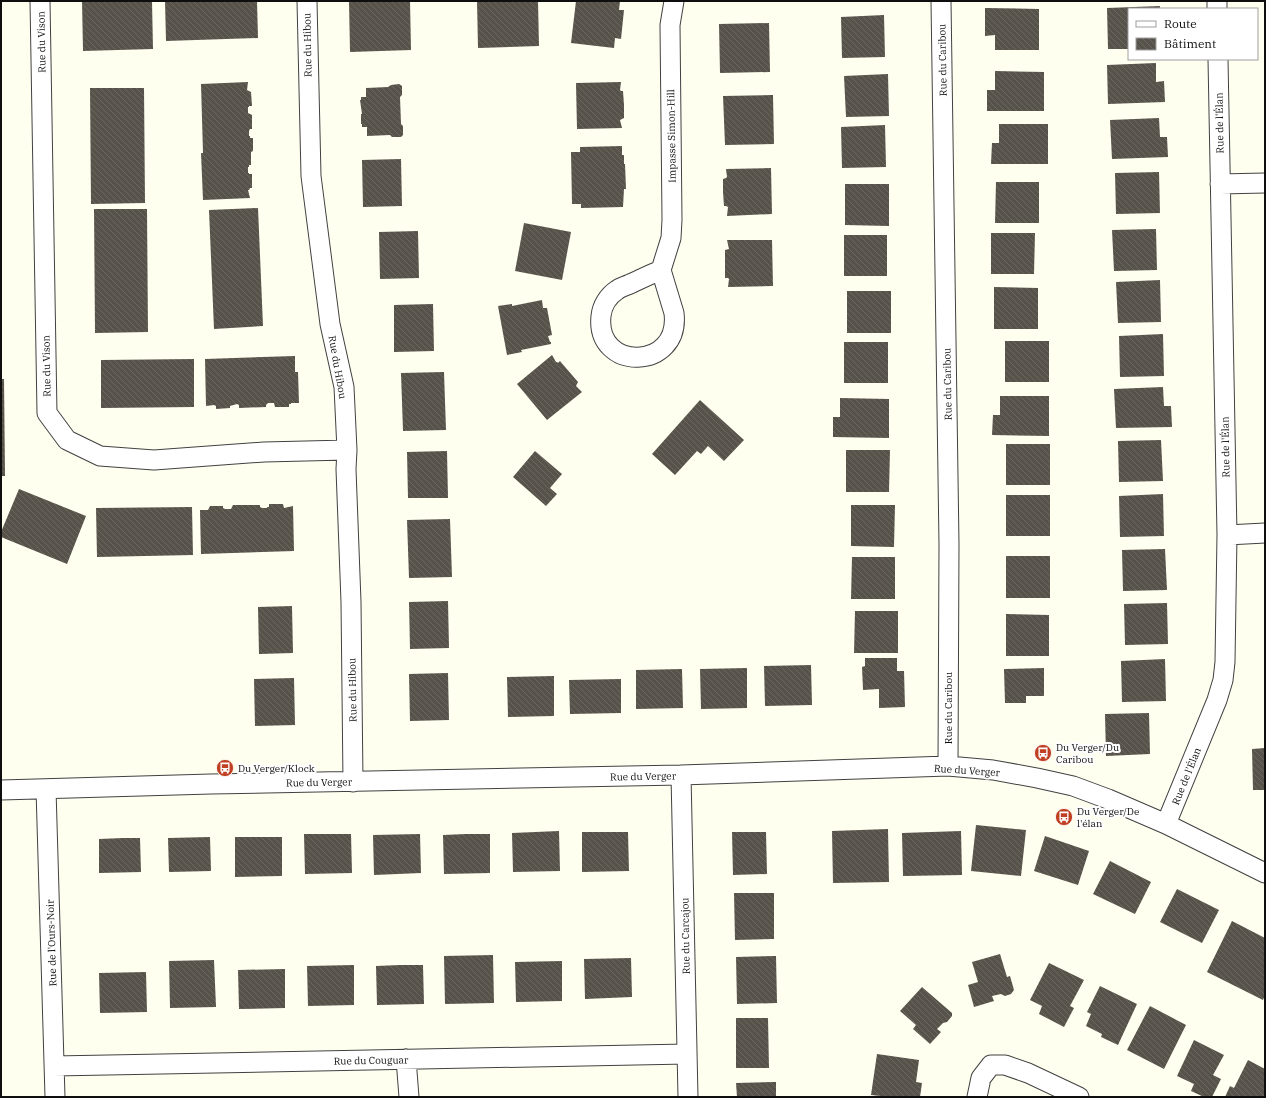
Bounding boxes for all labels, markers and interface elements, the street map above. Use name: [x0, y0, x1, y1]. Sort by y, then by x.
legend: [1128, 8, 1258, 60]
street label: Rue du Vison: [34, 10, 49, 73]
street label: Rue du Hibou: [300, 13, 315, 77]
text: Route: [1164, 16, 1197, 31]
street label: Rue du Caribou: [935, 24, 950, 96]
text: Bâtiment: [1164, 36, 1216, 51]
street label: Impasse Simon-Hill: [664, 89, 679, 183]
street label: Rue de l'Élan: [1212, 92, 1227, 154]
street label: Rue du Vison: [39, 334, 54, 397]
street label: Rue du Hibou: [326, 334, 349, 400]
street label: Rue du Caribou: [940, 348, 955, 420]
street label: Rue de l'Élan: [1218, 416, 1233, 478]
street label: Rue du Hibou: [345, 658, 360, 722]
street label: Rue du Caribou: [942, 672, 955, 744]
place label: Du Verger/Du Caribou: [1056, 741, 1119, 766]
bus stop icon: Du Verger/Du Caribou: [1033, 743, 1053, 763]
street label: Rue de l'Élan: [1169, 745, 1204, 807]
bus stop icon: Du Verger/Klock: [215, 758, 235, 778]
place label: Du Verger/Klock: [238, 762, 315, 775]
street label: Rue du Verger: [933, 762, 1001, 779]
street label: Rue du Verger: [610, 769, 677, 784]
street label: Rue du Verger: [286, 775, 353, 790]
place label: Du Verger/De l'élan: [1077, 805, 1139, 830]
bus stop icon: Du Verger/De l'élan: [1054, 807, 1074, 827]
street label: Rue du Carcajou: [678, 897, 693, 975]
street label: Rue de l'Ours-Noir: [43, 899, 60, 987]
street label: Rue du Couguar: [333, 1053, 409, 1068]

